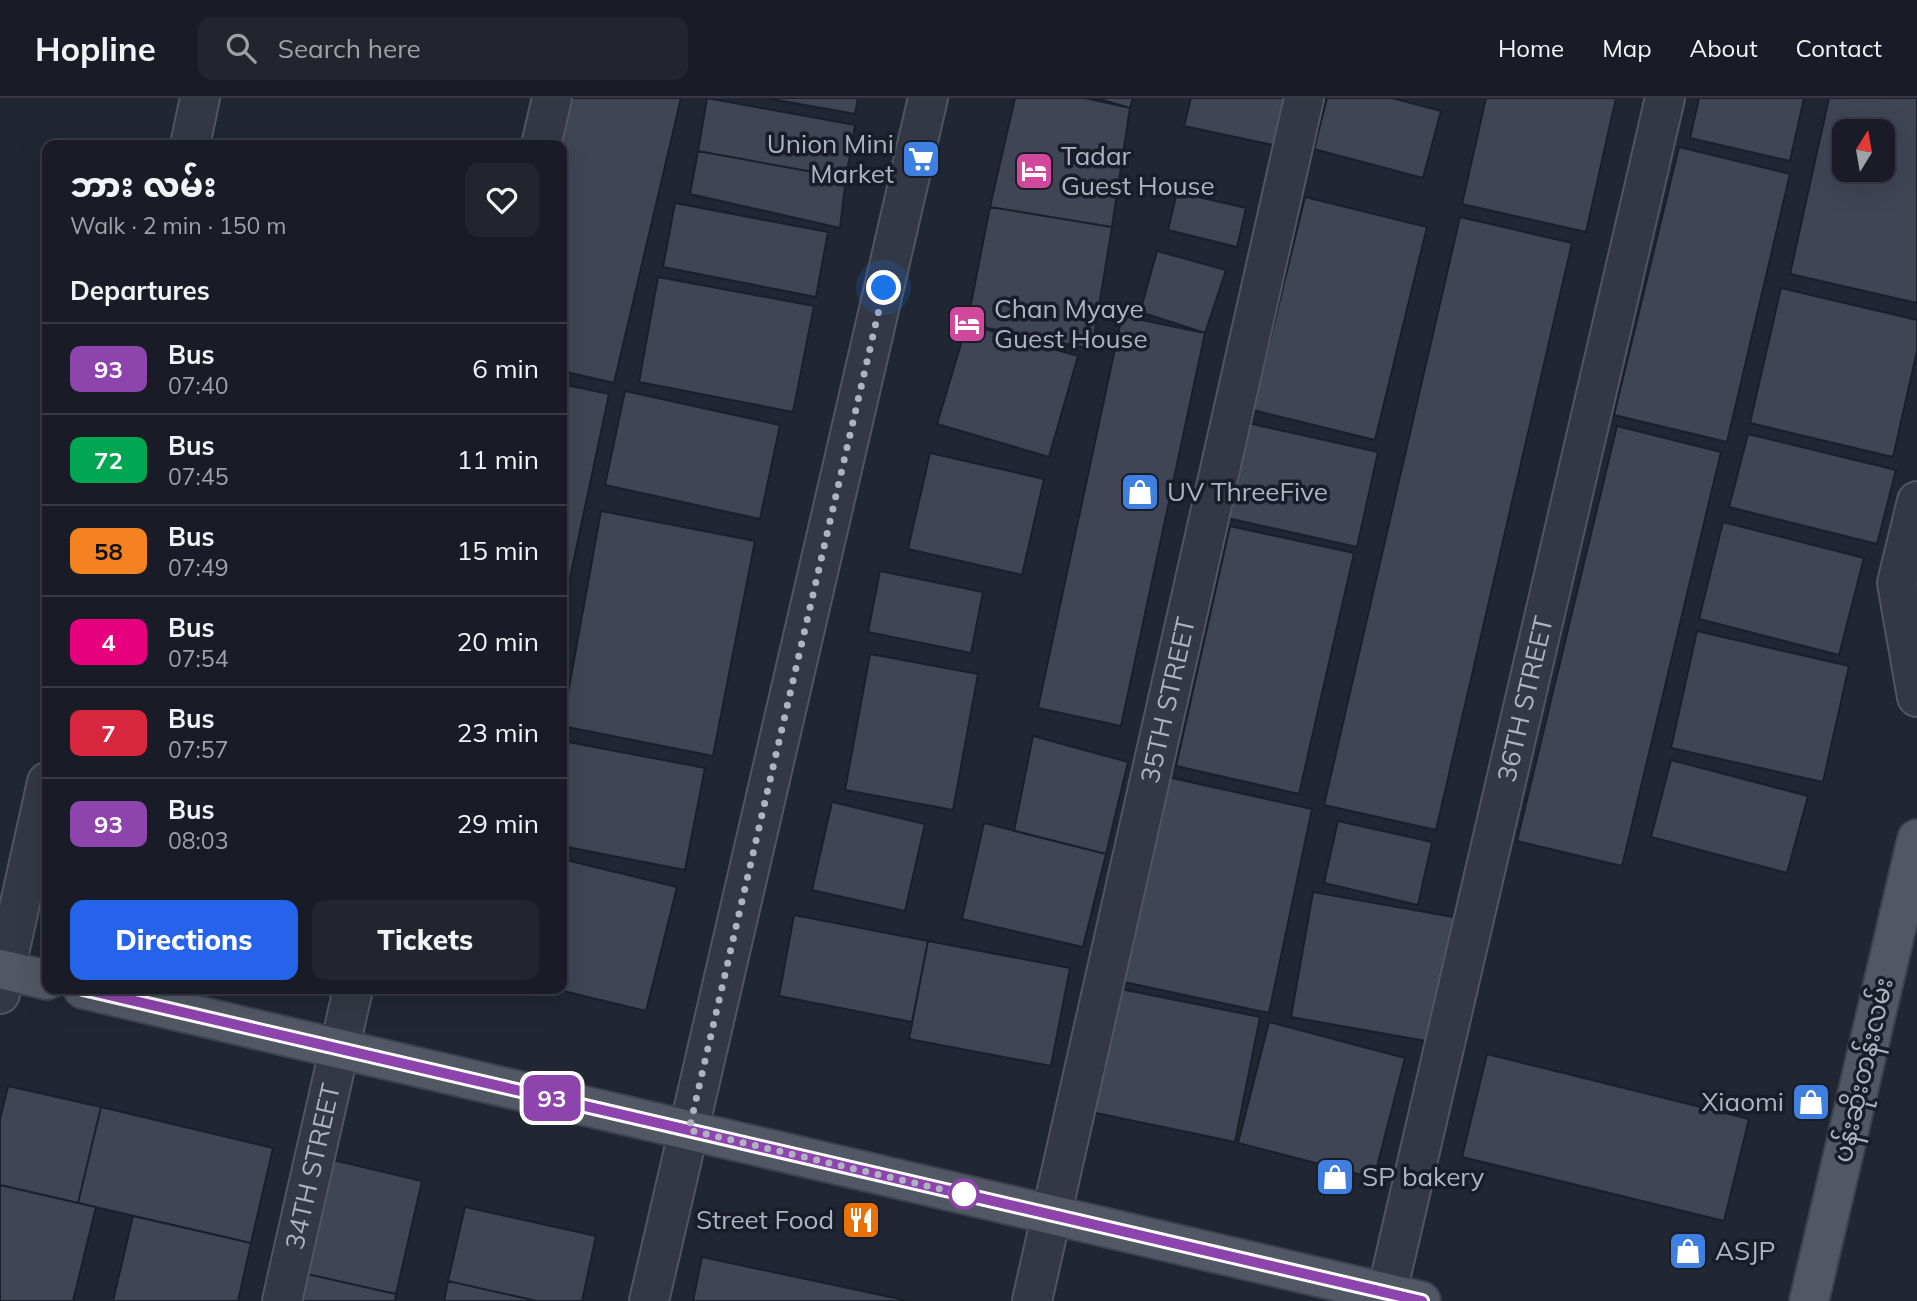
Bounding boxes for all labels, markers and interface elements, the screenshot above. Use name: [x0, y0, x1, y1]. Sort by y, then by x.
search box: [198, 17, 688, 80]
text: Hopline: [35, 28, 156, 69]
icon: search: [222, 29, 260, 67]
text: Search here: [278, 32, 421, 65]
text: Home: [1498, 33, 1564, 63]
text: Map: [1602, 33, 1652, 63]
text: About: [1690, 33, 1758, 63]
text: Contact: [1796, 33, 1882, 63]
north arrow: [1832, 119, 1895, 182]
map controls: [1832, 119, 1895, 182]
place label: Union Mini Market: [767, 127, 894, 190]
supermarket icon: Union Mini Market: [900, 138, 942, 180]
place label: Tadar Guest House: [1061, 139, 1215, 202]
hotel icon: Tadar Guest House: [1013, 150, 1055, 192]
button: heart: [465, 163, 539, 237]
text: ဘား လမ်း: [70, 164, 216, 205]
text: Walk · 2 min · 150 m: [70, 211, 287, 240]
your location: [866, 270, 901, 305]
text: Departures: [70, 274, 210, 307]
place label: Chan Myaye Guest House: [994, 292, 1148, 355]
hotel icon: Chan Myaye Guest House: [946, 303, 988, 345]
text: Bus: [168, 338, 214, 371]
text: 6 min: [472, 352, 539, 385]
text: 93: [94, 354, 123, 384]
text: 07:40: [168, 371, 228, 400]
text: Bus: [168, 429, 214, 462]
text: 11 min: [457, 443, 539, 476]
text: 72: [94, 445, 123, 475]
text: 07:45: [168, 462, 228, 491]
shop icon: UV ThreeFive: [1119, 471, 1161, 513]
place label: UV ThreeFive: [1167, 475, 1328, 508]
text: Bus: [168, 520, 214, 553]
text: 15 min: [457, 534, 539, 567]
text: 58: [94, 536, 123, 566]
text: 07:49: [168, 553, 228, 582]
text: Bus: [168, 611, 214, 644]
street label: 36TH STREET: [1489, 613, 1560, 785]
street label: 35TH STREET: [1133, 614, 1202, 786]
text: 20 min: [457, 625, 539, 658]
text: 4: [101, 627, 116, 657]
text: 07:54: [168, 644, 228, 673]
text: Bus: [168, 702, 214, 735]
text: 23 min: [457, 716, 539, 749]
text: 7: [101, 718, 116, 748]
text: 07:57: [168, 735, 228, 764]
text: Bus: [168, 793, 214, 826]
text: 29 min: [457, 807, 539, 840]
text: 93: [94, 809, 123, 839]
text: 08:03: [168, 826, 228, 855]
button: Directions: [70, 900, 298, 980]
button: Tickets: [312, 900, 539, 980]
street label: ပန်းဆိုးတန်းလမ်း: [1825, 974, 1905, 1167]
line badge: 93: [520, 1075, 584, 1121]
street label: 34TH STREET: [277, 1080, 347, 1252]
shop icon: Xiaomi: [1790, 1081, 1832, 1123]
text: 93: [538, 1083, 566, 1113]
place label: Xiaomi: [1701, 1085, 1784, 1118]
shop icon: SP bakery: [1314, 1156, 1356, 1198]
place label: SP bakery: [1362, 1160, 1485, 1193]
unlabelled marker: [949, 1179, 979, 1209]
restaurant icon: Street Food: [840, 1199, 882, 1241]
place label: Street Food: [696, 1203, 834, 1236]
shop icon: ASJP: [1667, 1230, 1709, 1272]
place label: ASJP: [1715, 1234, 1775, 1267]

